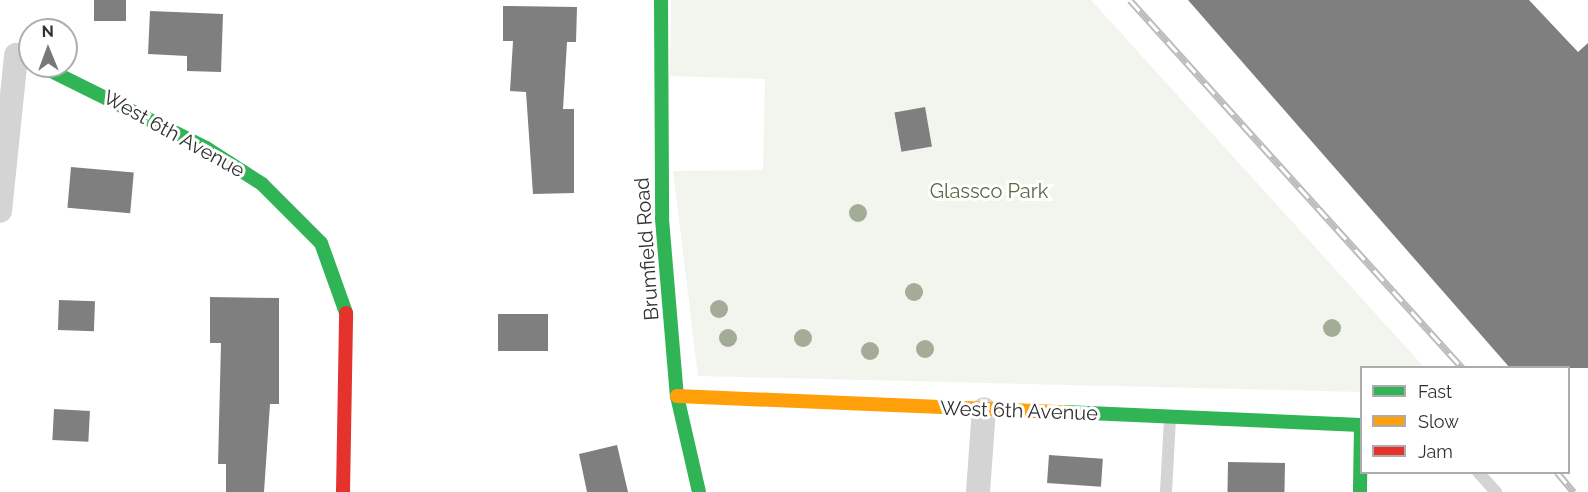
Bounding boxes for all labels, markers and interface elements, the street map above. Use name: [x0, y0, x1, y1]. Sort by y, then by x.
north arrow: [18, 18, 78, 78]
text: N: [41, 22, 54, 41]
street label: West 6th Avenue: [99, 85, 249, 183]
street label: Brumfield Road: [630, 177, 664, 321]
park label: Glassco Park: [930, 179, 1048, 203]
legend: [1360, 366, 1570, 474]
text: Fast: [1418, 381, 1452, 402]
street label: West 6th Avenue: [939, 396, 1099, 426]
text: Slow: [1418, 411, 1459, 432]
text: Jam: [1418, 441, 1453, 462]

